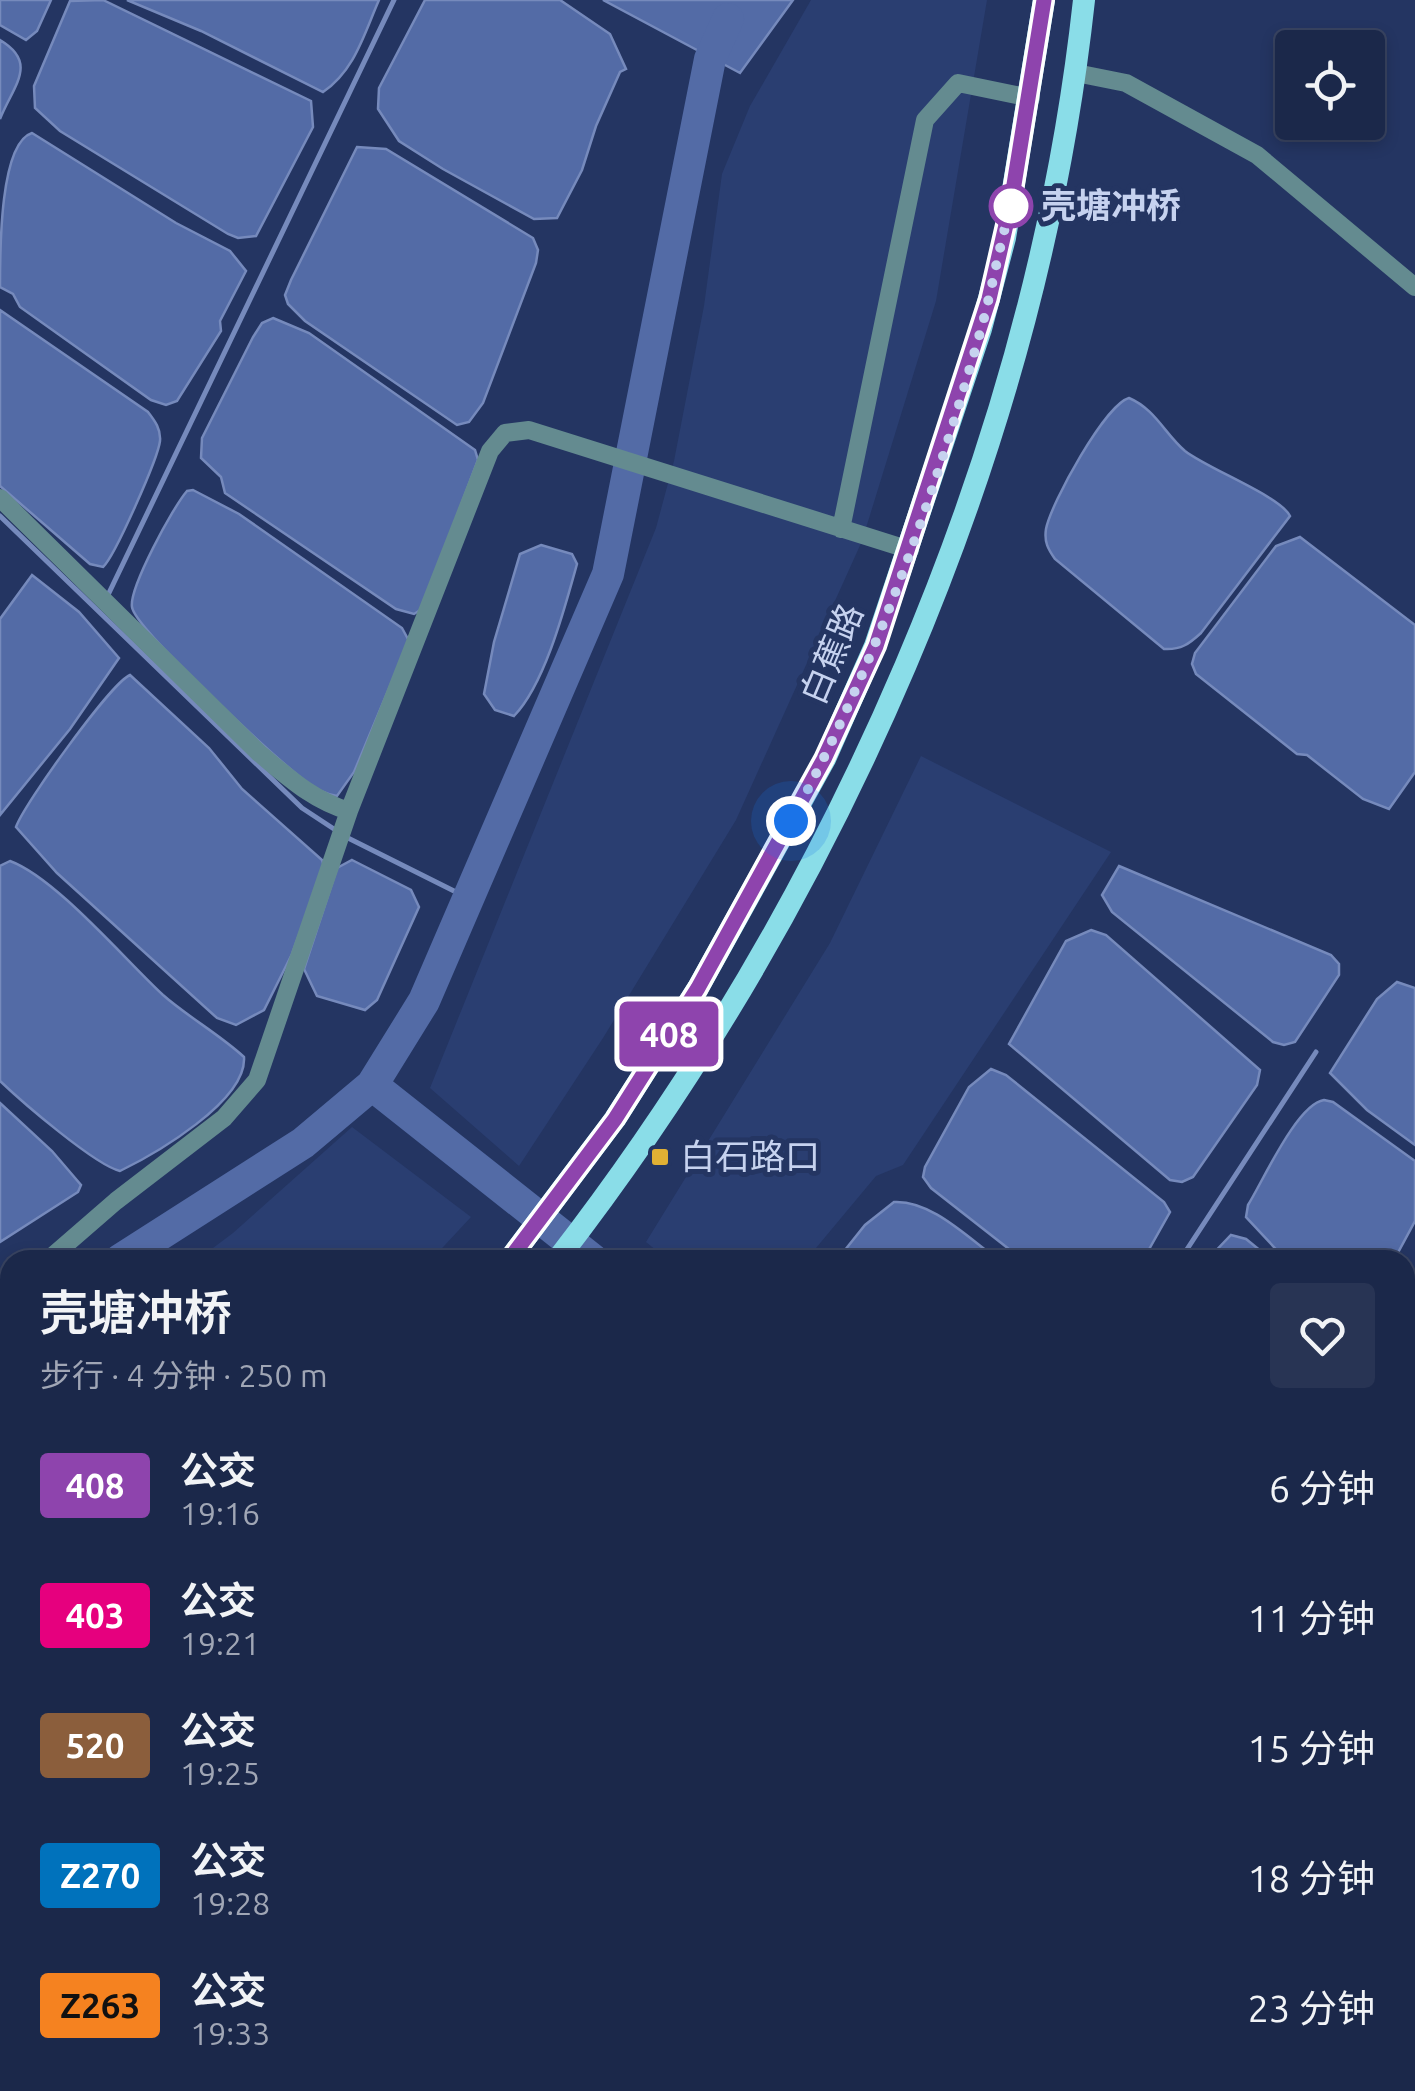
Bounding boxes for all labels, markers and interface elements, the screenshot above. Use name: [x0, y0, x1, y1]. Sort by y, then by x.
map controls: [1275, 30, 1385, 140]
button: locate: [1275, 30, 1385, 140]
marker: 壳塘冲桥: [990, 185, 1032, 227]
place label: 壳塘冲桥: [1041, 185, 1181, 225]
street label: 白蕉路: [792, 597, 870, 710]
your location: [766, 796, 816, 846]
line badge: 408: [612, 1002, 726, 1066]
text: 408: [639, 1014, 699, 1054]
place label: 白石路口: [680, 1136, 820, 1176]
marker: 白石路口: [649, 1146, 671, 1168]
button: heart: [1270, 1283, 1375, 1388]
text: 壳塘冲桥: [40, 1285, 232, 1339]
text: 步行 · 4 分钟 · 250 m: [40, 1357, 328, 1393]
text: 公交: [180, 1449, 256, 1491]
text: 408: [65, 1465, 125, 1505]
text: 6 分钟: [1269, 1467, 1375, 1509]
text: 19:16: [180, 1495, 260, 1531]
text: 公交: [180, 1579, 256, 1621]
text: 403: [65, 1595, 125, 1635]
text: 11 分钟: [1247, 1597, 1375, 1639]
text: 19:21: [180, 1625, 260, 1661]
text: 公交: [180, 1709, 256, 1751]
text: 520: [65, 1725, 125, 1765]
text: 15 分钟: [1247, 1727, 1375, 1769]
text: 19:25: [180, 1755, 260, 1791]
text: 公交: [190, 1839, 266, 1881]
text: Z270: [60, 1855, 140, 1895]
text: 18 分钟: [1247, 1857, 1375, 1899]
text: 19:28: [190, 1885, 270, 1921]
text: 公交: [190, 1969, 266, 2011]
text: Z263: [60, 1985, 140, 2025]
text: 23 分钟: [1247, 1987, 1375, 2029]
text: 19:33: [190, 2015, 270, 2051]

